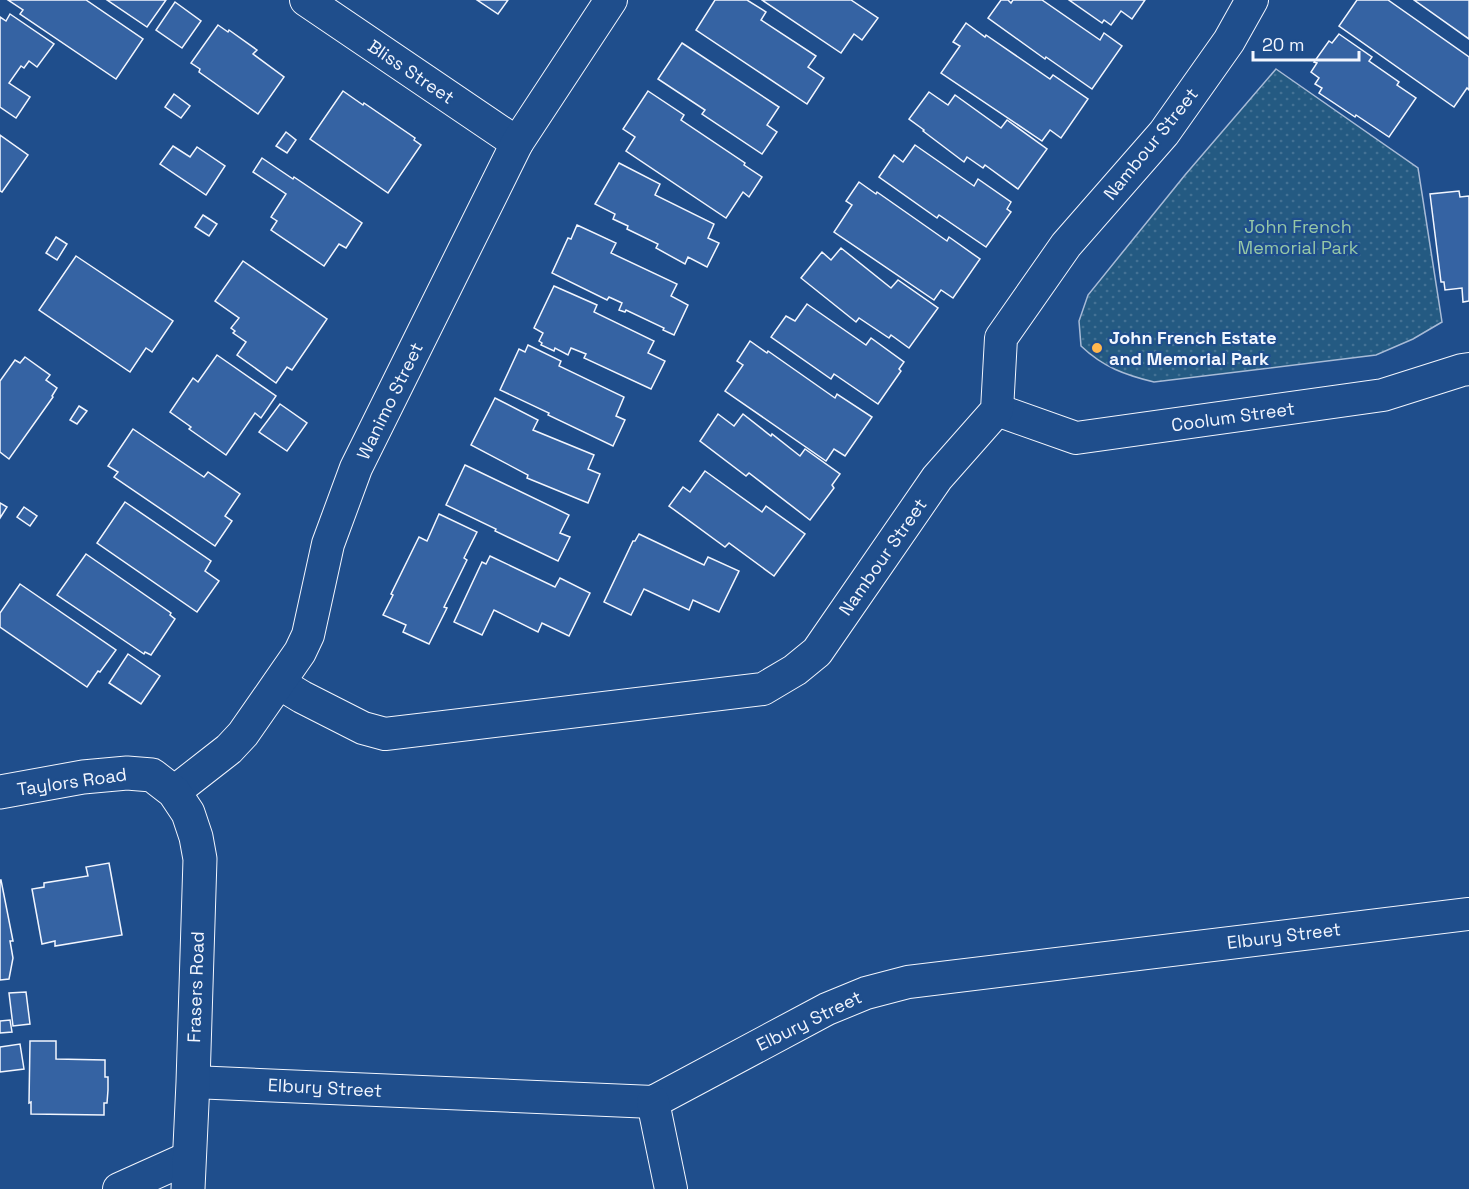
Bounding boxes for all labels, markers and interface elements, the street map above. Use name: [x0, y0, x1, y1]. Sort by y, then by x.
scale bar: [1253, 24, 1360, 62]
text: 20 m: [1262, 33, 1305, 56]
street label: Bliss Street: [364, 34, 459, 109]
street label: Nambour Street: [1098, 83, 1203, 205]
park label: John French Memorial Park: [1238, 215, 1359, 259]
place label: John French Estate and Memorial Park: [1109, 326, 1277, 370]
street label: Wanimo Street: [351, 338, 428, 463]
marker: John French Estate and Memorial Park: [1090, 341, 1104, 355]
street label: Coolum Street: [1170, 396, 1296, 437]
street label: Nambour Street: [834, 494, 932, 620]
street label: Taylors Road: [16, 762, 128, 801]
street label: Elbury Street: [1226, 917, 1342, 954]
street label: Frasers Road: [182, 931, 209, 1043]
street label: Elbury Street: [752, 985, 865, 1056]
street label: Elbury Street: [267, 1073, 383, 1102]

